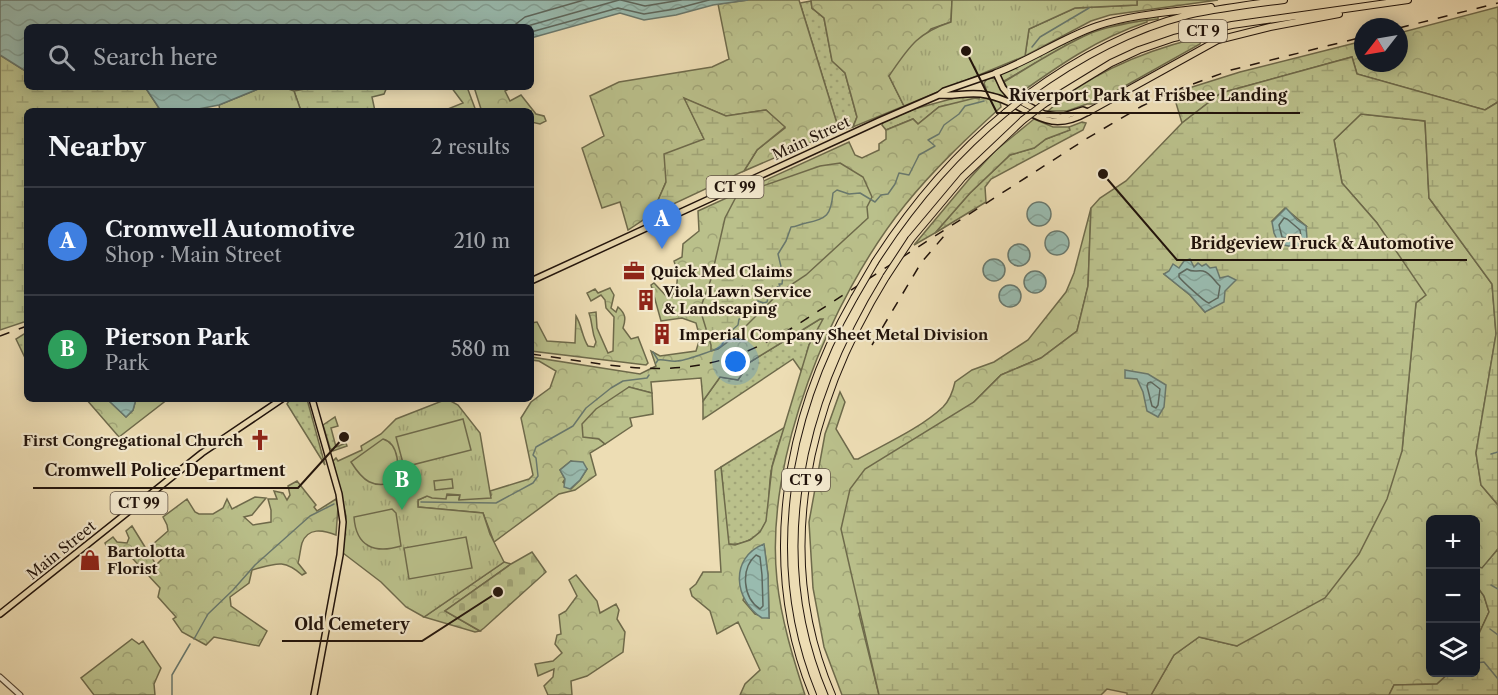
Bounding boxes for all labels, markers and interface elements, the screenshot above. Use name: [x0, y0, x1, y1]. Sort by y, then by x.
north arrow: [1354, 18, 1408, 72]
road number: CT 9: [1179, 20, 1227, 42]
search box: [24, 24, 534, 90]
icon: search: [45, 41, 78, 74]
text: Search here: [93, 44, 218, 71]
callout: Riverport Park at Frisbee Landing: [997, 79, 1300, 113]
text: Riverport Park at Frisbee Landing: [1009, 85, 1288, 105]
street label: Main Street: [769, 111, 853, 164]
text: Nearby: [48, 131, 146, 163]
text: 2 results: [431, 135, 510, 159]
road number: CT 99: [706, 176, 764, 198]
pin: A: [642, 200, 682, 249]
text: Cromwell Automotive: [105, 216, 355, 243]
callout: Bridgeview Truck & Automotive: [1177, 226, 1467, 260]
text: A: [60, 229, 75, 253]
text: 210 m: [453, 229, 510, 253]
text: Bridgeview Truck & Automotive: [1190, 233, 1454, 253]
text: Shop · Main Street: [105, 243, 282, 267]
office icon: Quick Med Claims: [622, 259, 646, 283]
place label: Quick Med Claims: [651, 262, 792, 281]
place label: Viola Lawn Service & Landscaping: [662, 282, 812, 318]
building icon: Viola Lawn Service & Landscaping: [634, 288, 658, 312]
building icon: Imperial Company Sheet Metal Division: [650, 322, 674, 346]
text: Pierson Park: [105, 324, 249, 351]
place label: Imperial Company Sheet Metal Division: [679, 325, 989, 344]
text: B: [60, 337, 75, 361]
text: 580 m: [451, 337, 510, 361]
your location: [721, 347, 750, 376]
text: Park: [105, 351, 148, 375]
church icon: First Congregational Church: [248, 428, 272, 452]
place label: First Congregational Church: [23, 431, 244, 450]
callout: Cromwell Police Department: [33, 454, 298, 488]
text: Cromwell Police Department: [45, 460, 286, 480]
pin: B: [382, 460, 422, 510]
road number: CT 9: [782, 469, 830, 491]
road number: CT 99: [110, 492, 168, 514]
map controls: [1426, 515, 1480, 677]
button: +: [1426, 515, 1480, 569]
street label: Main Street: [23, 516, 100, 584]
place label: Bartolotta Florist: [107, 542, 186, 578]
shop icon: Bartolotta Florist: [78, 548, 102, 572]
button: −: [1426, 569, 1480, 623]
callout: Old Cemetery: [282, 607, 422, 641]
text: Old Cemetery: [294, 614, 411, 634]
button: layers: [1426, 623, 1480, 677]

